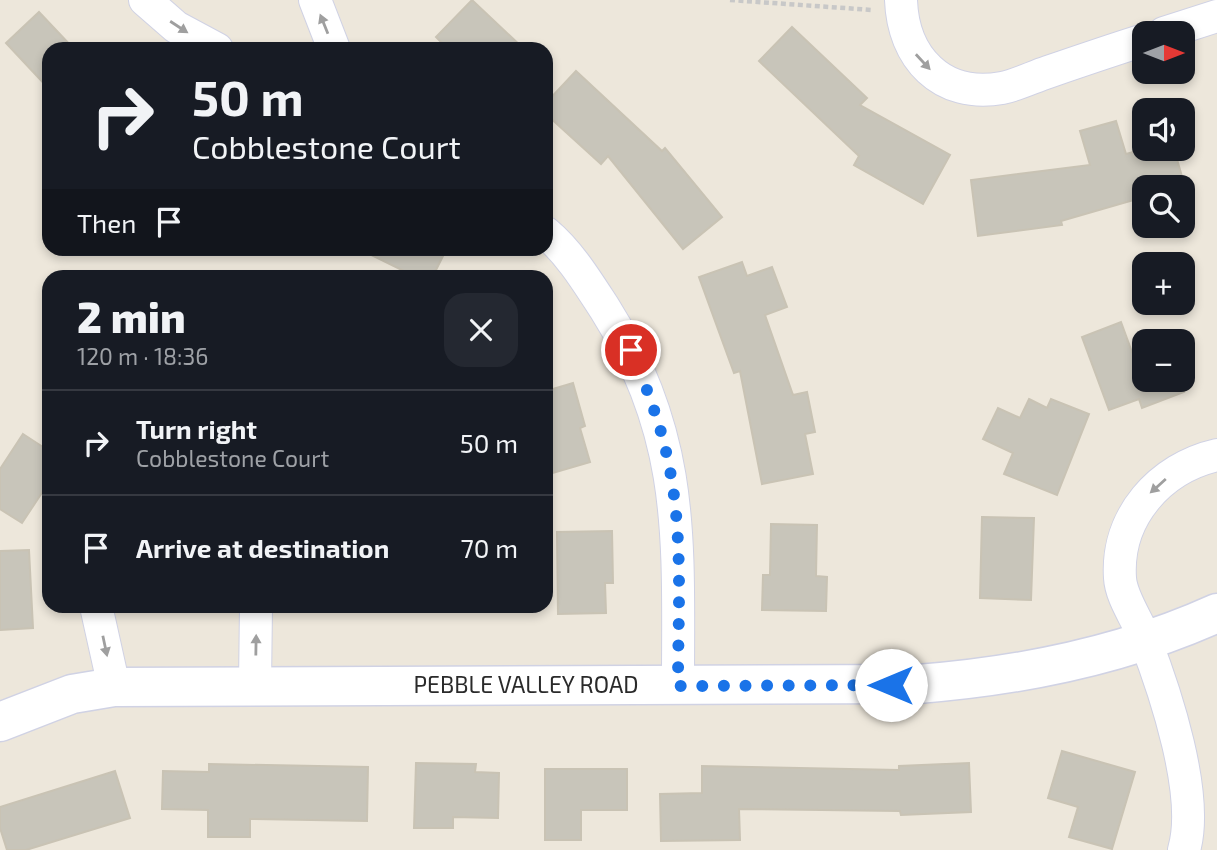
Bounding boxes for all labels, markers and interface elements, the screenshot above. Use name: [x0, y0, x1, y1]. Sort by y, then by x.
one-way arrow: [319, 14, 330, 35]
one-way arrow: [169, 21, 189, 34]
north arrow: [1132, 21, 1195, 84]
map controls: [1132, 21, 1195, 392]
one-way arrow: [914, 53, 930, 70]
text: 50 m: [192, 67, 304, 126]
icon: right: [77, 70, 168, 161]
button: sound: [1132, 98, 1195, 161]
text: Cobblestone Court: [192, 127, 461, 165]
button: search: [1132, 175, 1195, 238]
icon: arrive: [150, 203, 188, 241]
text: Then: [77, 207, 136, 238]
button: +: [1132, 252, 1195, 315]
text: 2 min: [77, 291, 186, 341]
button: close: [444, 293, 518, 367]
pin: [601, 320, 661, 380]
button: −: [1132, 329, 1195, 392]
icon: arrive: [612, 331, 650, 369]
text: 120 m · 18:36: [77, 342, 208, 370]
text: Turn right: [136, 413, 257, 444]
icon: right: [77, 424, 115, 462]
text: 50 m: [460, 427, 518, 458]
text: Cobblestone Court: [136, 444, 329, 472]
one-way arrow: [1149, 478, 1166, 493]
icon: arrive: [77, 529, 115, 567]
text: Arrive at destination: [136, 532, 389, 563]
text: 70 m: [460, 532, 518, 563]
one-way arrow: [250, 634, 261, 656]
one-way arrow: [99, 635, 110, 657]
position arrow: [854, 648, 928, 722]
street label: PEBBLE VALLEY ROAD: [414, 670, 638, 698]

